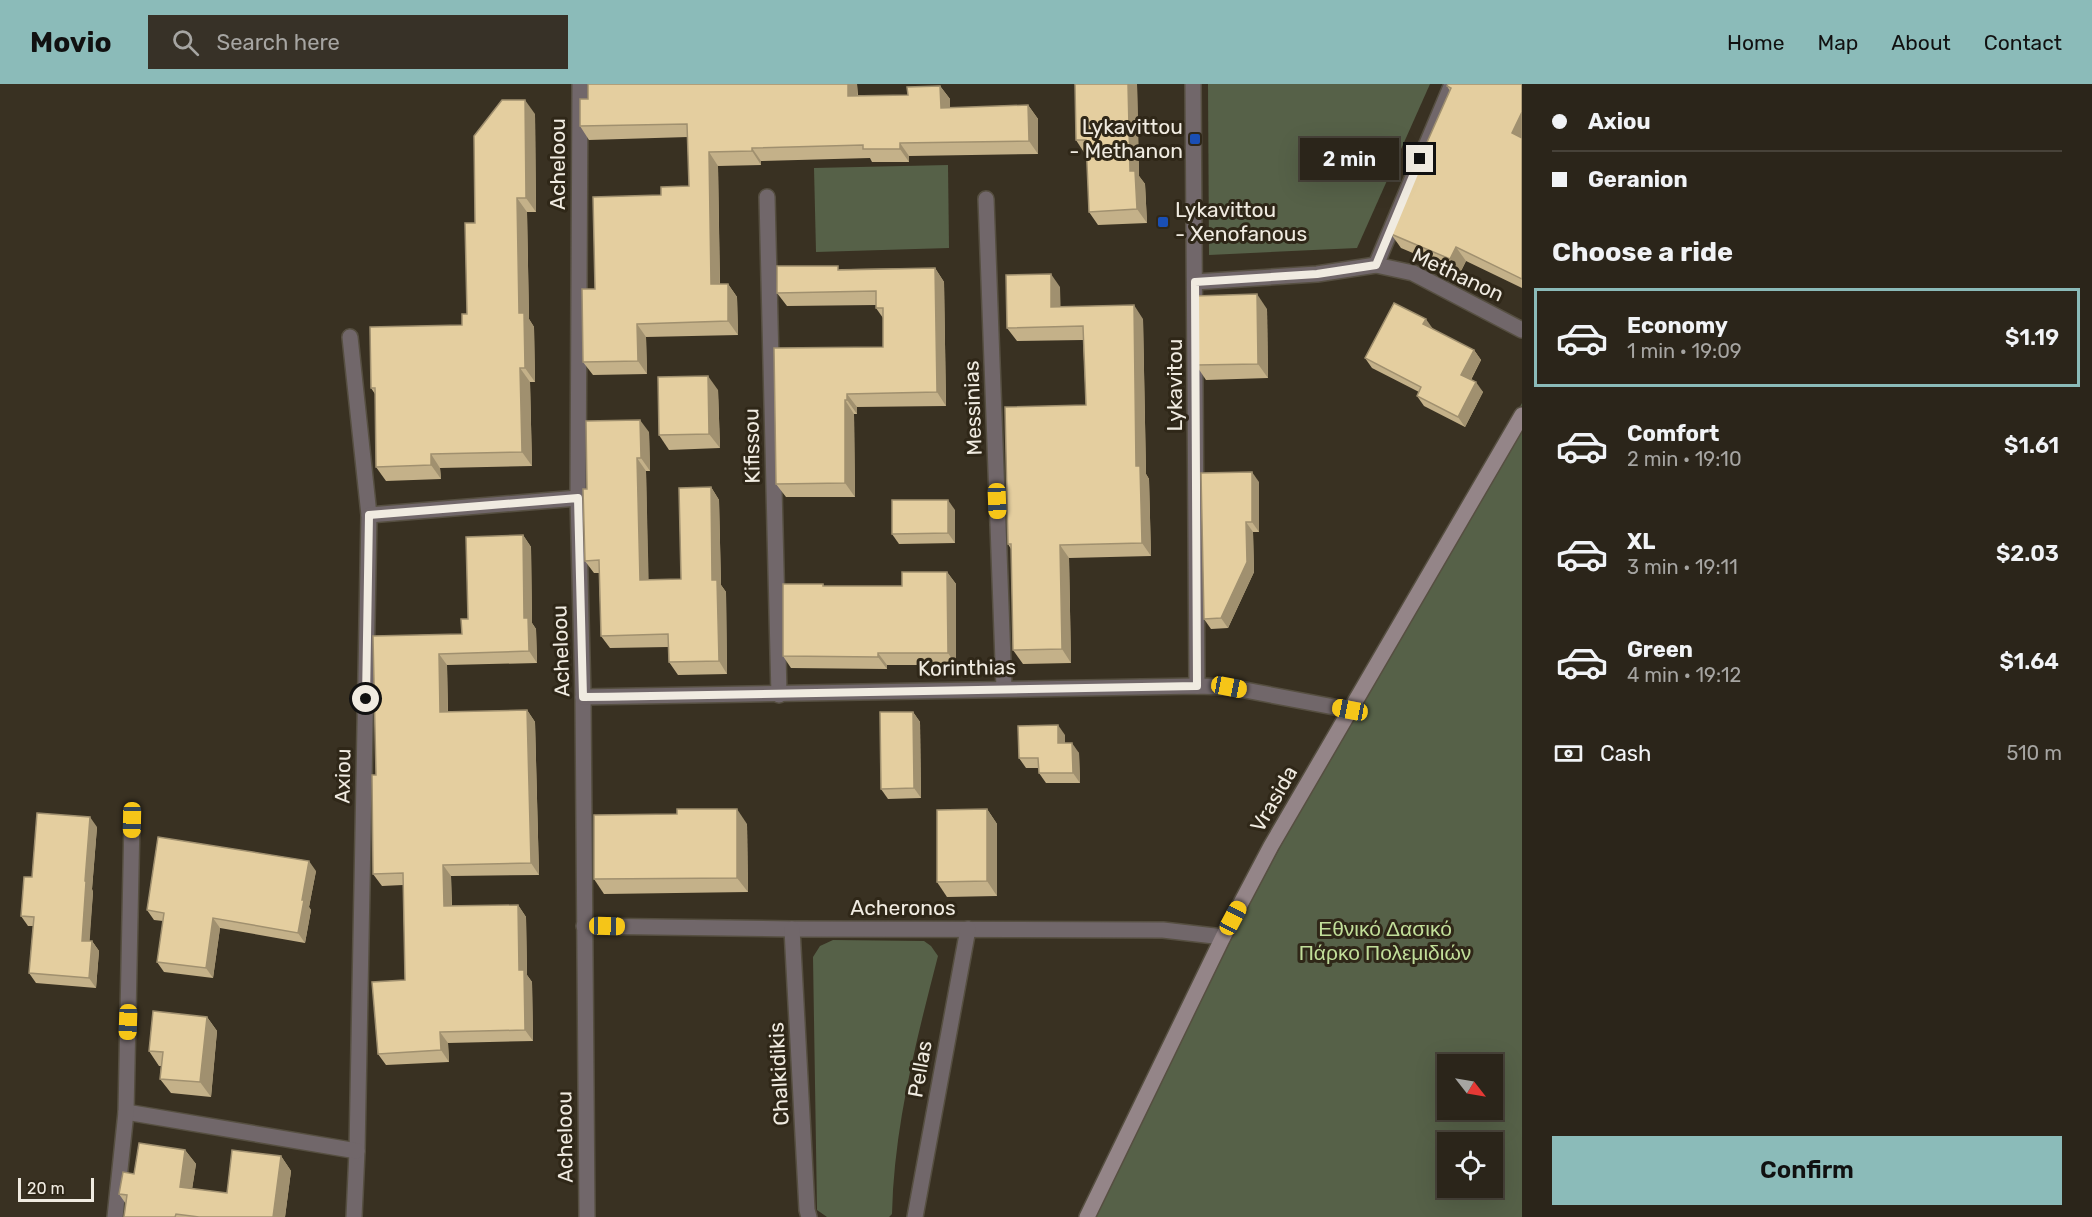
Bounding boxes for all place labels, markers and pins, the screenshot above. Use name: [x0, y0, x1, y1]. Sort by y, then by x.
place label: Lykavittou - Methanon: [1069, 114, 1183, 163]
marker: Lykavittou - Methanon: [1188, 132, 1202, 146]
place label: Lykavittou - Xenofanous: [1175, 197, 1307, 246]
marker: Lykavittou - Xenofanous: [1156, 215, 1170, 229]

